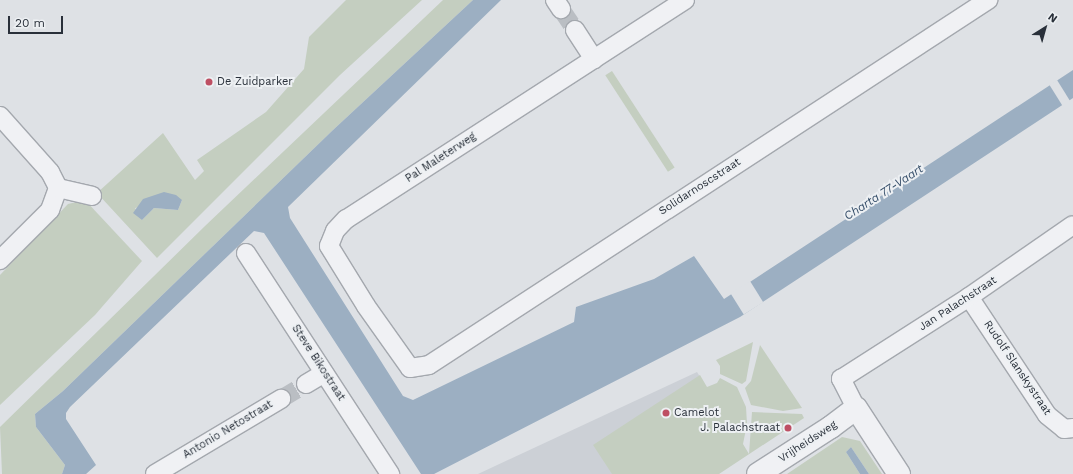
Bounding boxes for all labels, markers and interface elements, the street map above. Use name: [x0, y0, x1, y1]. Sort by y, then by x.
scale bar: [10, 8, 65, 34]
north arrow: [1025, 8, 1065, 48]
text: N: [1045, 10, 1060, 26]
text: 20 m: [15, 16, 45, 30]
place label: De Zuidparker: [217, 75, 293, 89]
marker: De Zuidparker: [204, 77, 214, 87]
street label: Pal Maleterweg: [403, 130, 479, 186]
street label: Solidarnoscstraat: [657, 156, 743, 218]
water label: Charta 77-Vaart: [842, 162, 926, 224]
street label: Jan Palachstraat: [917, 274, 999, 334]
street label: Rudolf Slanskystraat: [980, 318, 1054, 418]
street label: Steve Bikostraat: [289, 323, 347, 403]
street label: Antonio Netostraat: [181, 398, 275, 462]
place label: Camelot: [674, 406, 719, 420]
marker: Camelot: [661, 408, 671, 418]
street label: Vrijheidsweg: [776, 418, 840, 466]
place label: J. Palachstraat: [700, 421, 780, 435]
marker: J. Palachstraat: [783, 423, 793, 433]

